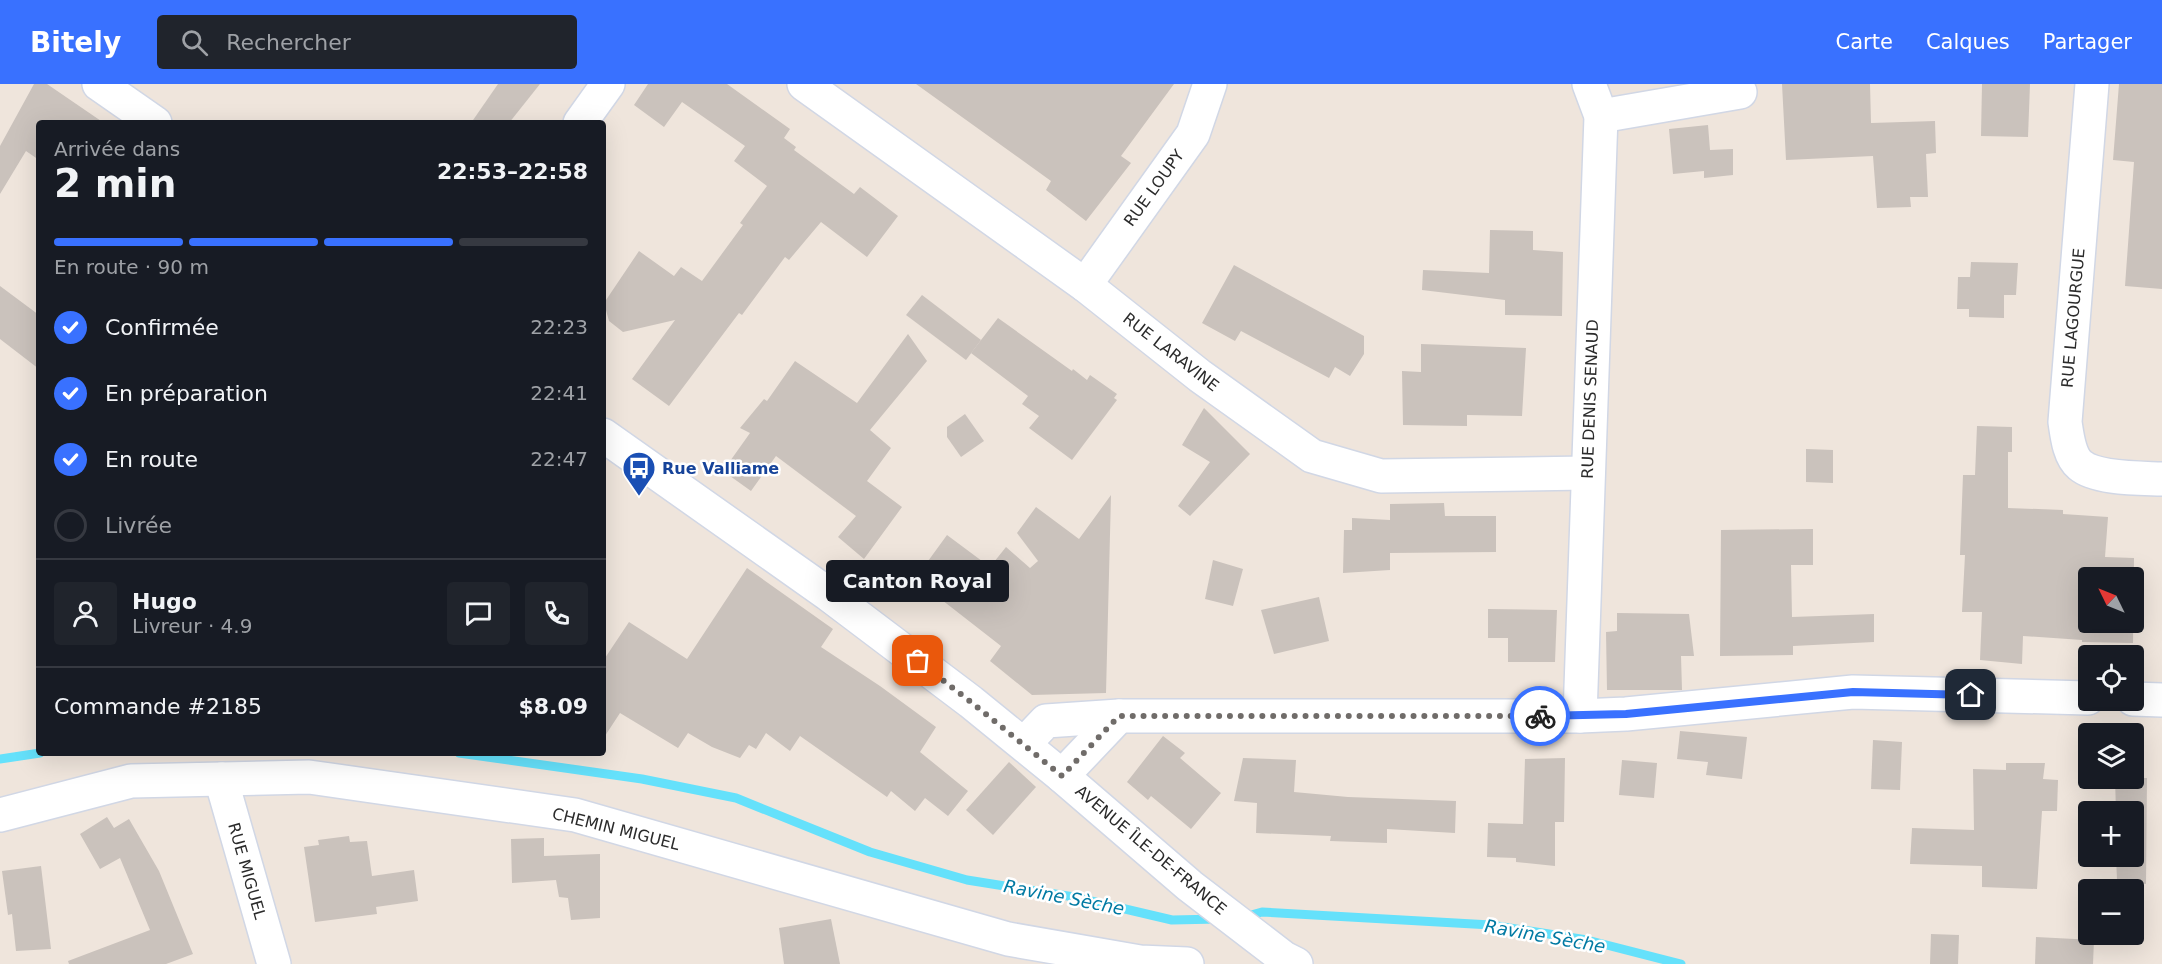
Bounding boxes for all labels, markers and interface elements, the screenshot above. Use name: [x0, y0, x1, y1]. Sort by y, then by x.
search box: [157, 15, 577, 69]
text: Bitely: [30, 26, 121, 59]
icon: search: [178, 26, 211, 59]
text: Rechercher: [226, 30, 351, 55]
text: Carte: [1836, 30, 1893, 54]
text: Calques: [1926, 30, 2010, 54]
text: Partager: [2043, 30, 2132, 54]
text: Arrivée dans: [54, 137, 180, 161]
street label: RUE LOUPY: [1120, 146, 1188, 230]
text: 22:53–22:58: [437, 159, 588, 184]
text: 2 min: [54, 161, 176, 206]
street label: RUE LAGOURGUE: [2057, 247, 2089, 389]
text: En route · 90 m: [54, 255, 209, 279]
street label: RUE LARAVINE: [1119, 309, 1223, 395]
icon: check: [54, 311, 87, 344]
text: Confirmée: [105, 315, 219, 340]
text: 22:23: [530, 315, 588, 339]
street label: RUE DENIS SENAUD: [1578, 319, 1602, 479]
icon: check: [54, 377, 87, 410]
text: En préparation: [105, 381, 268, 406]
text: 22:41: [530, 381, 588, 405]
icon: check: [54, 443, 87, 476]
text: En route: [105, 447, 198, 472]
text: 22:47: [530, 447, 588, 471]
bus stop icon: Rue Valliame: [621, 450, 657, 497]
place label: Rue Valliame: [662, 459, 779, 478]
text: Livrée: [105, 513, 172, 538]
callout: Canton Royal: [826, 559, 1010, 601]
north arrow: [2078, 567, 2144, 633]
map controls: [2078, 567, 2144, 945]
text: Canton Royal: [843, 569, 992, 593]
button: person: [54, 582, 117, 645]
button: chat: [447, 582, 510, 645]
button: phone: [525, 582, 588, 645]
text: Hugo: [132, 589, 197, 614]
text: Livreur · 4.9: [132, 614, 252, 638]
pin: [892, 635, 943, 686]
icon: bag: [901, 644, 934, 677]
button: locate: [2078, 645, 2144, 711]
pin: [1945, 669, 1996, 720]
icon: home: [1954, 678, 1987, 711]
courier: [1510, 686, 1570, 746]
text: Commande #2185: [54, 694, 262, 719]
text: $8.09: [518, 694, 588, 719]
icon: bike: [1524, 700, 1557, 733]
button: layers: [2078, 723, 2144, 789]
street label: AVENUE ÎLE-DE-FRANCE: [1072, 781, 1230, 919]
button: +: [2078, 801, 2144, 867]
street label: CHEMIN MIGUEL: [550, 804, 682, 854]
street label: RUE MIGUEL: [224, 820, 270, 922]
water label: Ravine Sèche: [1002, 875, 1126, 919]
button: −: [2078, 879, 2144, 945]
water label: Ravine Sèche: [1483, 915, 1607, 957]

